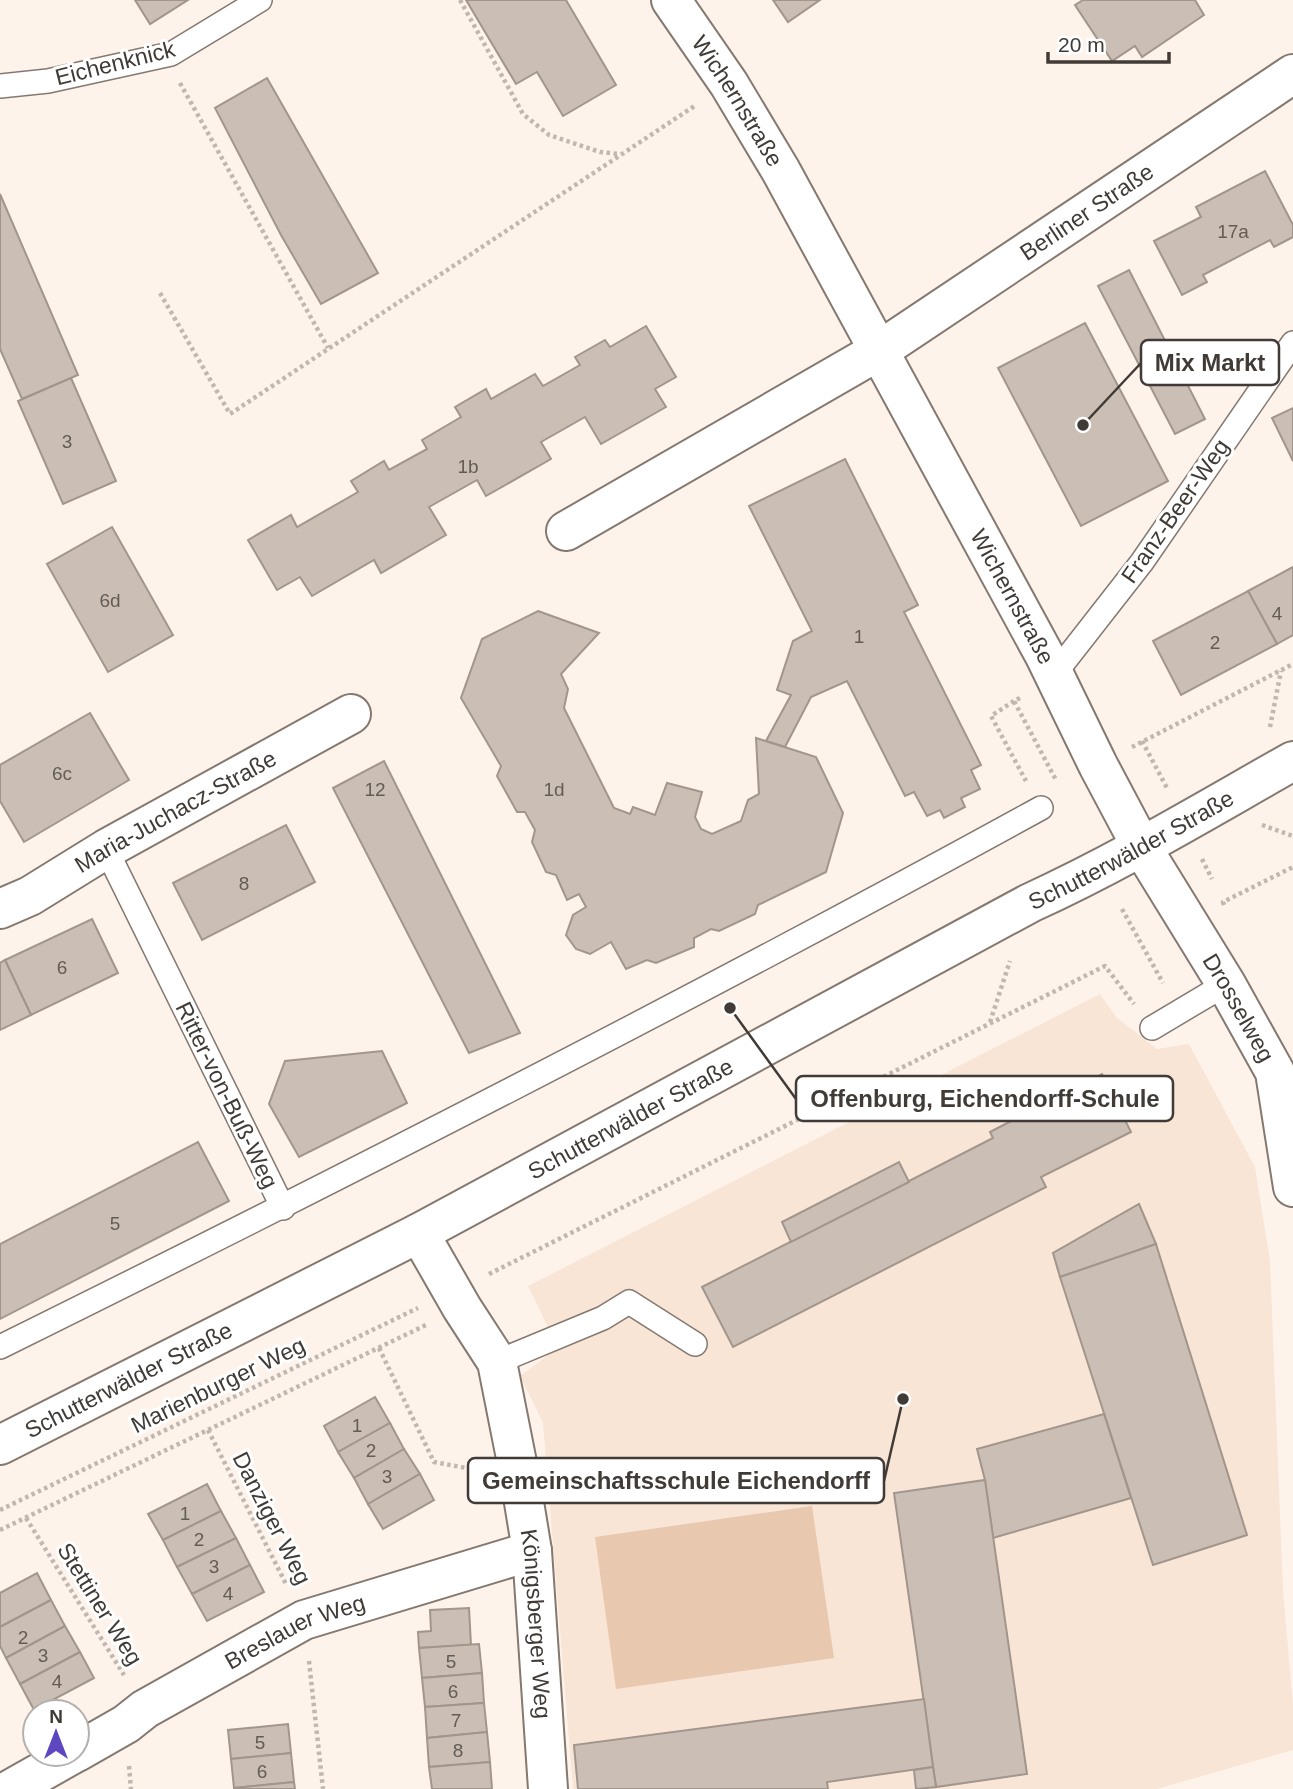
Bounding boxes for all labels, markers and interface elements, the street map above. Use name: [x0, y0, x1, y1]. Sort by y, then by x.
scale bar: [1048, 21, 1169, 65]
street label: Wichernstraße: [687, 31, 788, 171]
text: 20 m: [1058, 33, 1105, 56]
street label: Eichenknick: [52, 35, 178, 90]
street label: Berliner Straße: [1015, 158, 1158, 266]
house number: 17a: [1217, 221, 1249, 242]
callout: Mix Markt: [1141, 340, 1279, 385]
text: Mix Markt: [1155, 349, 1265, 376]
house number: 3: [62, 431, 72, 452]
street label: Franz-Beer-Weg: [1116, 434, 1234, 588]
house number: 1b: [457, 456, 479, 477]
street label: Wichernstraße: [965, 525, 1060, 668]
house number: 6d: [99, 590, 121, 611]
house number: 4: [1272, 603, 1283, 624]
house number: 1: [854, 626, 864, 647]
house number: 2: [1210, 632, 1220, 653]
street label: Maria-Juchacz-Straße: [70, 745, 281, 878]
house number: 6c: [52, 763, 72, 784]
house number: 12: [364, 779, 386, 800]
house number: 1d: [543, 779, 565, 800]
street label: Schutterwälder Straße: [1024, 785, 1238, 915]
house number: 8: [239, 873, 249, 894]
street label: Drosselweg: [1198, 949, 1280, 1066]
house number: 6: [57, 957, 67, 978]
street label: Ritter-von-Buß-Weg: [171, 998, 283, 1192]
street label: Schutterwälder Straße: [524, 1053, 737, 1185]
callout: Offenburg, Eichendorff-Schule: [796, 1076, 1173, 1121]
text: Offenburg, Eichendorff-Schule: [810, 1085, 1160, 1112]
house number: 5: [110, 1213, 120, 1234]
street label: Schutterwälder Straße: [20, 1317, 237, 1443]
street label: Marienburger Weg: [127, 1332, 309, 1438]
house number: 1: [352, 1415, 362, 1436]
house number: 2: [366, 1440, 376, 1461]
street label: Danziger Weg: [227, 1447, 317, 1589]
callout: Gemeinschaftsschule Eichendorff: [468, 1458, 884, 1503]
house number: 3: [382, 1466, 392, 1487]
text: Gemeinschaftsschule Eichendorff: [482, 1467, 871, 1494]
house number: 1: [180, 1503, 190, 1524]
street label: Königsberger Weg: [516, 1527, 556, 1720]
house number: 2: [194, 1529, 204, 1550]
street label: Stettiner Weg: [52, 1538, 148, 1670]
house number: 3: [209, 1556, 219, 1577]
house number: 4: [223, 1583, 234, 1604]
street label: Breslauer Weg: [220, 1589, 368, 1675]
house number: 2: [18, 1627, 28, 1648]
house number: 3: [38, 1645, 48, 1666]
house number: 5: [446, 1651, 456, 1672]
house number: 4: [52, 1671, 63, 1692]
house number: 6: [448, 1681, 458, 1702]
north arrow: [21, 1698, 91, 1768]
text: N: [49, 1706, 63, 1727]
house number: 7: [451, 1710, 461, 1731]
house number: 5: [255, 1732, 265, 1753]
house number: 8: [453, 1740, 463, 1761]
house number: 6: [257, 1761, 267, 1782]

